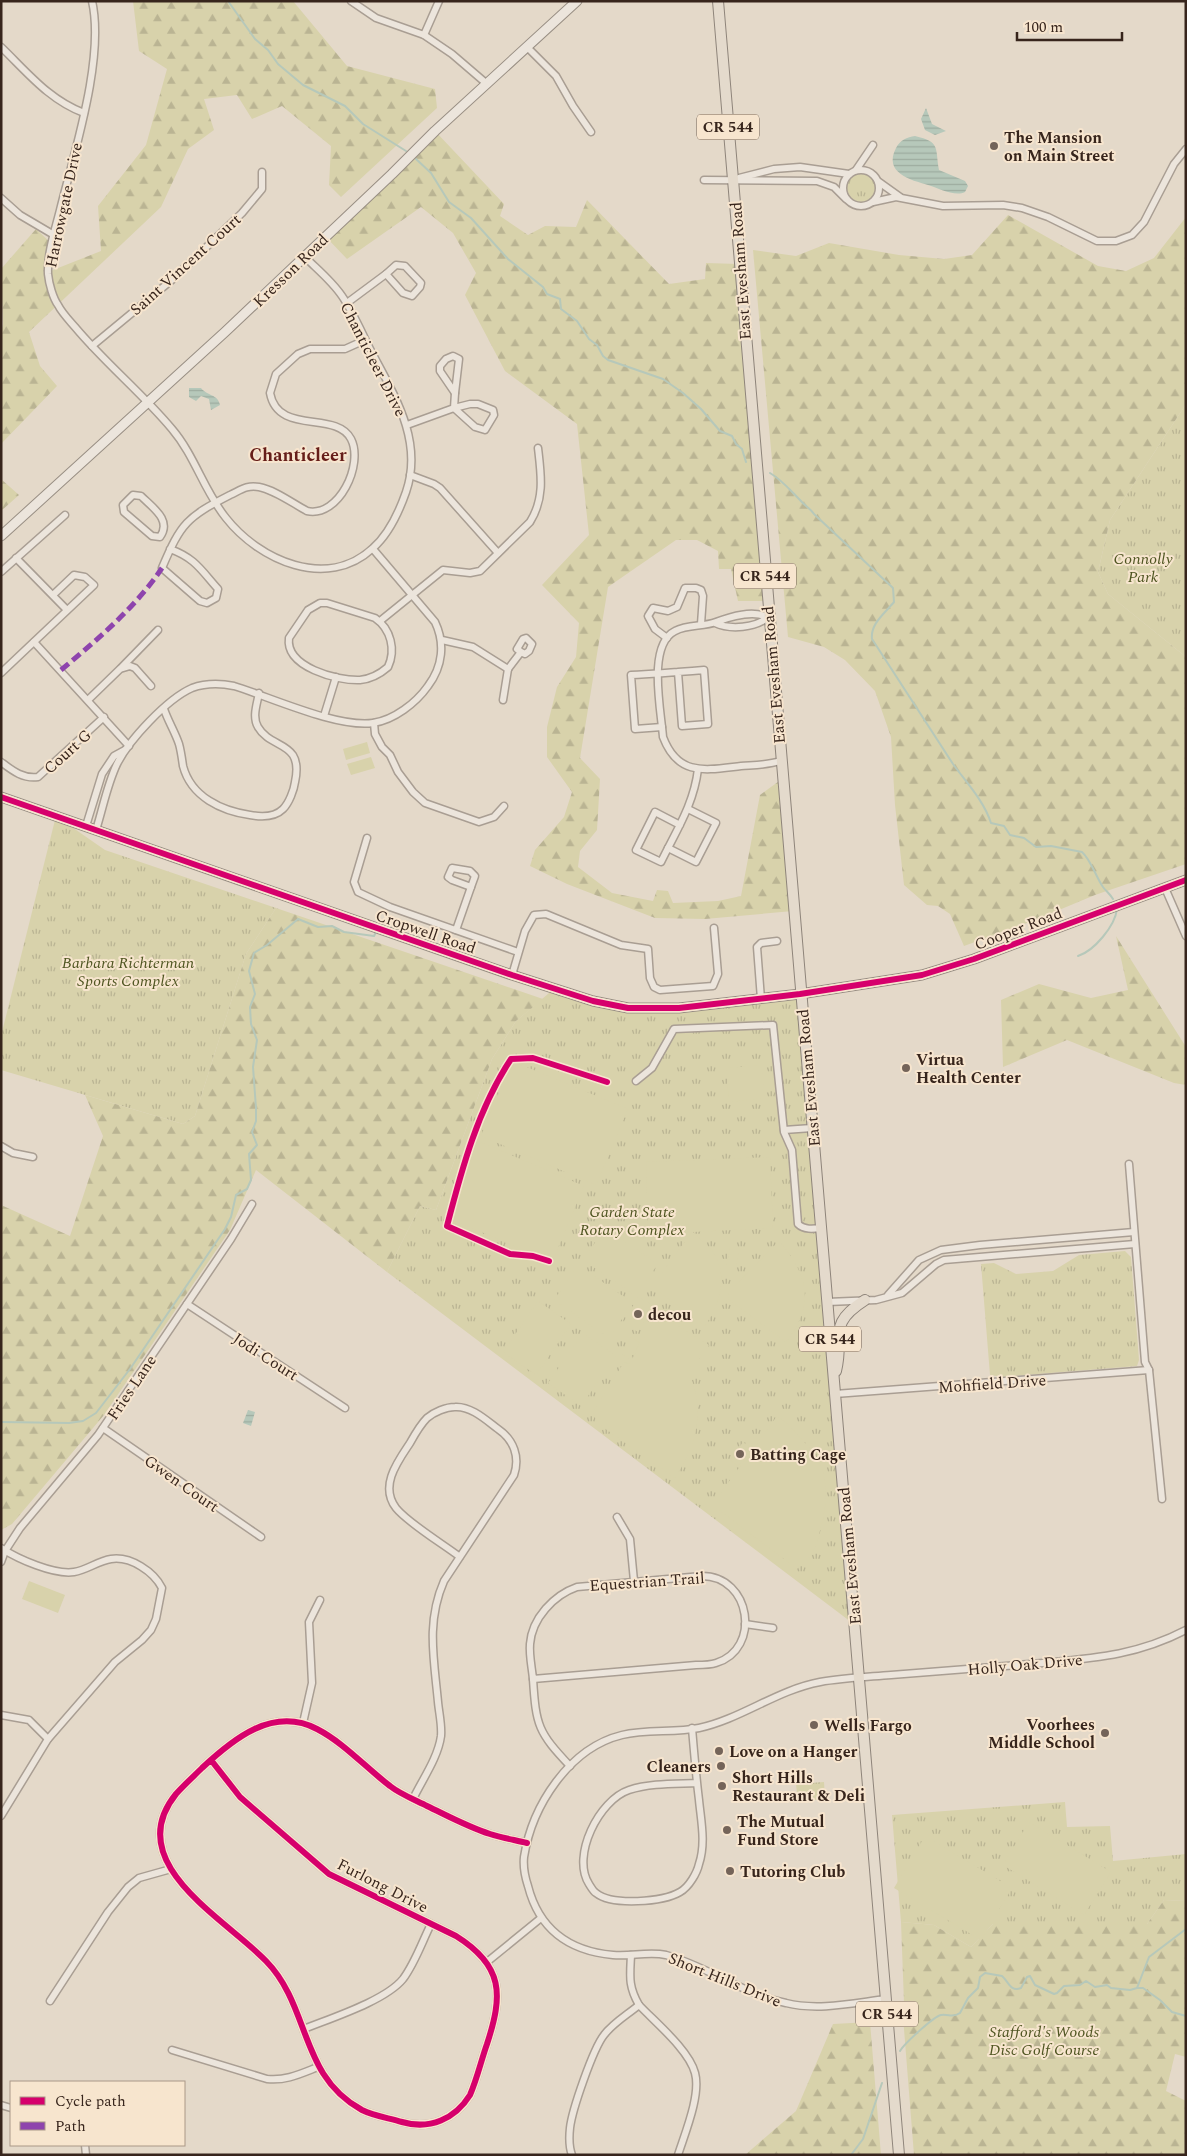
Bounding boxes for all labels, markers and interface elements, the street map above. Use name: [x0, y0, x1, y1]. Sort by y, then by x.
scale bar: [1017, 10, 1122, 42]
text: 100 m: [1024, 16, 1063, 39]
road number: CR 544: [697, 114, 759, 140]
place label: The Mansion on Main Street: [1004, 126, 1115, 168]
marker: The Mansion on Main Street: [988, 140, 1000, 152]
street label: Harrowgate Drive: [39, 141, 89, 270]
street label: East Evesham Road: [724, 201, 758, 341]
street label: Saint Vincent Court: [125, 208, 247, 321]
street label: Kresson Road: [247, 228, 334, 313]
street label: Chanticleer Drive: [334, 298, 412, 421]
district label: Chanticleer: [249, 442, 347, 469]
park label: Connolly Park: [1113, 547, 1173, 589]
road number: CR 544: [734, 564, 796, 588]
street label: East Evesham Road: [756, 605, 792, 745]
street label: Court G: [38, 724, 97, 780]
street label: Cooper Road: [971, 901, 1066, 957]
street label: Cropwell Road: [372, 904, 479, 960]
park label: Barbara Richterman Sports Complex: [62, 951, 195, 993]
street label: East Evesham Road: [791, 1008, 827, 1148]
place label: Virtua Health Center: [916, 1048, 1021, 1090]
marker: Virtua Health Center: [900, 1062, 912, 1074]
park label: Garden State Rotary Complex: [580, 1200, 685, 1242]
place label: decou: [648, 1303, 692, 1327]
marker: decou: [632, 1308, 644, 1320]
road number: CR 544: [799, 1326, 861, 1352]
street label: Jodi Court: [228, 1327, 303, 1387]
street label: Fries Lane: [101, 1350, 163, 1425]
street label: Mohfield Drive: [937, 1368, 1047, 1400]
place label: Batting Cage: [750, 1443, 846, 1467]
marker: Batting Cage: [734, 1448, 746, 1460]
street label: Gwen Court: [139, 1449, 224, 1519]
street label: East Evesham Road: [832, 1486, 868, 1626]
street label: Equestrian Trail: [589, 1566, 706, 1598]
street label: Holly Oak Drive: [967, 1648, 1084, 1682]
place label: Voorhees Middle School: [988, 1713, 1095, 1755]
place label: Wells Fargo: [824, 1714, 912, 1738]
marker: Wells Fargo: [808, 1719, 820, 1731]
marker: Voorhees Middle School: [1099, 1727, 1111, 1739]
place label: Love on a Hanger: [729, 1740, 858, 1764]
marker: Love on a Hanger: [713, 1745, 725, 1757]
place label: Cleaners: [647, 1755, 711, 1779]
marker: Cleaners: [715, 1760, 727, 1772]
place label: Short Hills Restaurant & Deli: [732, 1766, 865, 1808]
marker: Short Hills Restaurant & Deli: [716, 1780, 728, 1792]
place label: The Mutual Fund Store: [737, 1810, 824, 1852]
marker: The Mutual Fund Store: [721, 1824, 733, 1836]
street label: Furlong Drive: [333, 1853, 432, 1919]
place label: Tutoring Club: [740, 1860, 845, 1884]
marker: Tutoring Club: [724, 1865, 736, 1877]
street label: Short Hills Drive: [665, 1946, 785, 2014]
road number: CR 544: [856, 2002, 918, 2026]
park label: Stafford's Woods Disc Golf Course: [989, 2020, 1099, 2062]
legend: [10, 2081, 185, 2146]
text: Cycle path: [55, 2090, 126, 2113]
text: Path: [55, 2115, 86, 2138]

